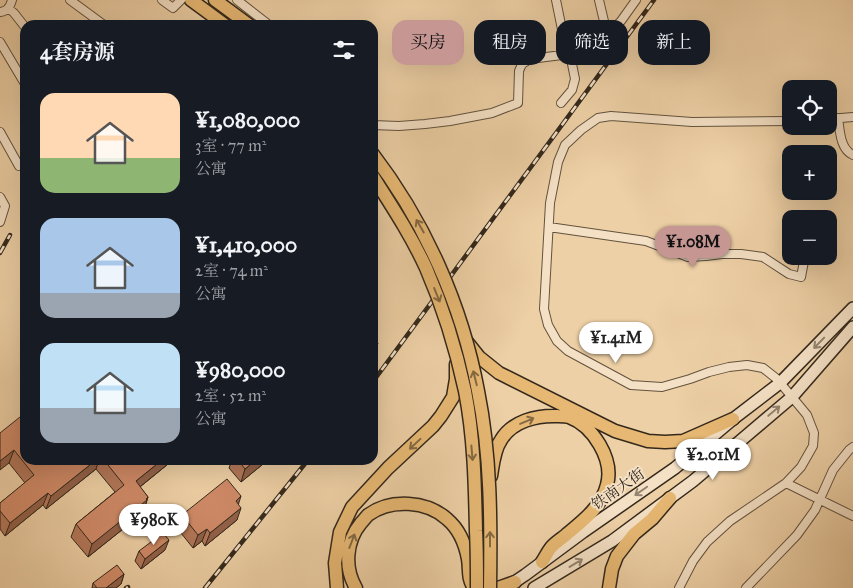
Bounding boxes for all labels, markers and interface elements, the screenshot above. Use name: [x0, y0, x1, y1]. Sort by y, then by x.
chip: 买房: [392, 20, 464, 65]
chip: 租房: [474, 20, 546, 65]
chip: 筛选: [556, 20, 628, 65]
chip: 新上: [638, 20, 710, 65]
icon: filters: [330, 36, 358, 64]
text: 4套房源: [40, 39, 115, 65]
map controls: [782, 80, 837, 265]
button: locate: [782, 80, 837, 135]
text: ¥1,080,000: [195, 107, 300, 133]
icon: home: [80, 113, 140, 173]
text: 3室 · 77 m²: [195, 136, 266, 155]
button: +: [782, 145, 837, 200]
text: 公寓: [195, 159, 227, 178]
button: −: [782, 210, 837, 265]
one-way arrow: [414, 219, 424, 233]
pin: ¥1.08M: [652, 226, 734, 268]
text: ¥1,410,000: [195, 232, 297, 258]
text: ¥1.08M: [666, 232, 720, 251]
icon: home: [80, 238, 140, 298]
text: 2室 · 74 m²: [195, 261, 268, 280]
text: 公寓: [195, 284, 227, 303]
one-way arrow: [432, 287, 442, 302]
pin: ¥1.41M: [575, 322, 657, 364]
text: ¥1.41M: [590, 328, 642, 347]
one-way arrow: [813, 336, 825, 349]
text: ¥980,000: [195, 357, 286, 383]
icon: home: [80, 363, 140, 423]
one-way arrow: [470, 370, 479, 386]
text: 2室 · 52 m²: [195, 386, 266, 405]
one-way arrow: [768, 406, 781, 417]
text: 公寓: [195, 409, 227, 428]
one-way arrow: [519, 415, 534, 425]
one-way arrow: [409, 438, 422, 450]
pin: ¥2.01M: [672, 438, 754, 481]
one-way arrow: [468, 445, 477, 461]
text: ¥2.01M: [686, 445, 740, 464]
street label: 铁南大街: [588, 464, 648, 514]
one-way arrow: [634, 486, 648, 496]
pin: ¥980K: [119, 504, 189, 546]
text: ¥980K: [130, 510, 178, 529]
one-way arrow: [485, 532, 495, 548]
one-way arrow: [348, 534, 357, 549]
one-way arrow: [568, 557, 582, 567]

